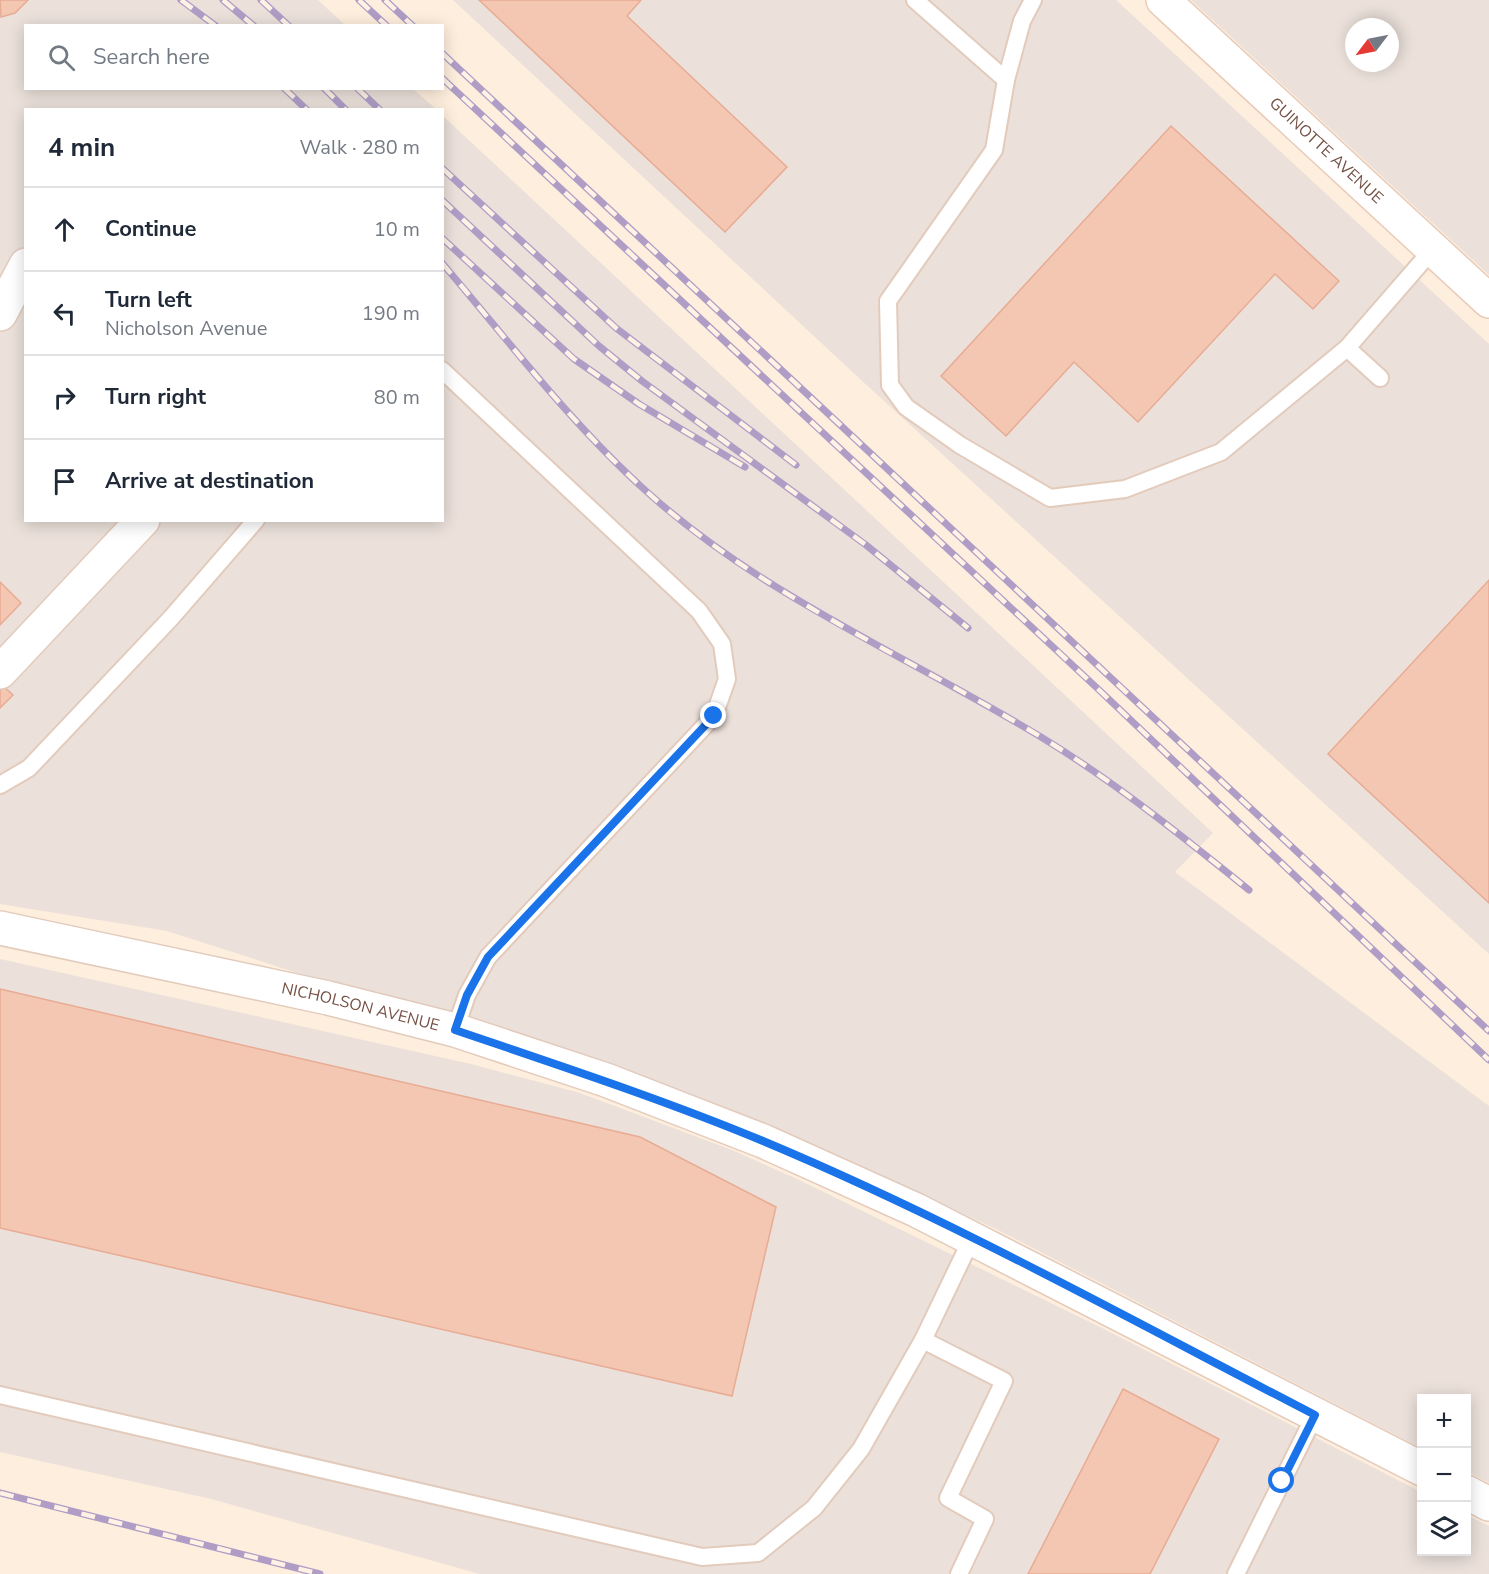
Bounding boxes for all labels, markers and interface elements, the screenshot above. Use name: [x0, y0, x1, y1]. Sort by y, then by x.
north arrow: [1345, 18, 1399, 72]
search box: [24, 24, 444, 90]
icon: search: [45, 41, 78, 74]
text: Search here: [93, 42, 210, 72]
street label: GUINOTTE AVENUE: [1264, 92, 1388, 209]
text: 4 min: [48, 130, 115, 165]
text: Walk · 280 m: [300, 134, 420, 161]
icon: ahead: [48, 213, 81, 246]
text: Continue: [105, 214, 196, 244]
text: 10 m: [374, 216, 420, 243]
text: Turn left: [105, 285, 192, 315]
icon: left: [48, 297, 81, 330]
text: 190 m: [362, 300, 420, 327]
text: Nicholson Avenue: [105, 315, 267, 342]
icon: right: [48, 381, 81, 414]
text: Turn right: [105, 382, 206, 412]
text: 80 m: [374, 384, 420, 411]
icon: arrive: [48, 465, 81, 498]
text: Arrive at destination: [105, 466, 314, 496]
route end: [700, 702, 726, 728]
street label: NICHOLSON AVENUE: [280, 977, 442, 1037]
map controls: [1417, 1394, 1471, 1556]
button: +: [1417, 1394, 1471, 1448]
button: −: [1417, 1448, 1471, 1502]
route start: [1268, 1467, 1294, 1493]
button: layers: [1417, 1502, 1471, 1556]

